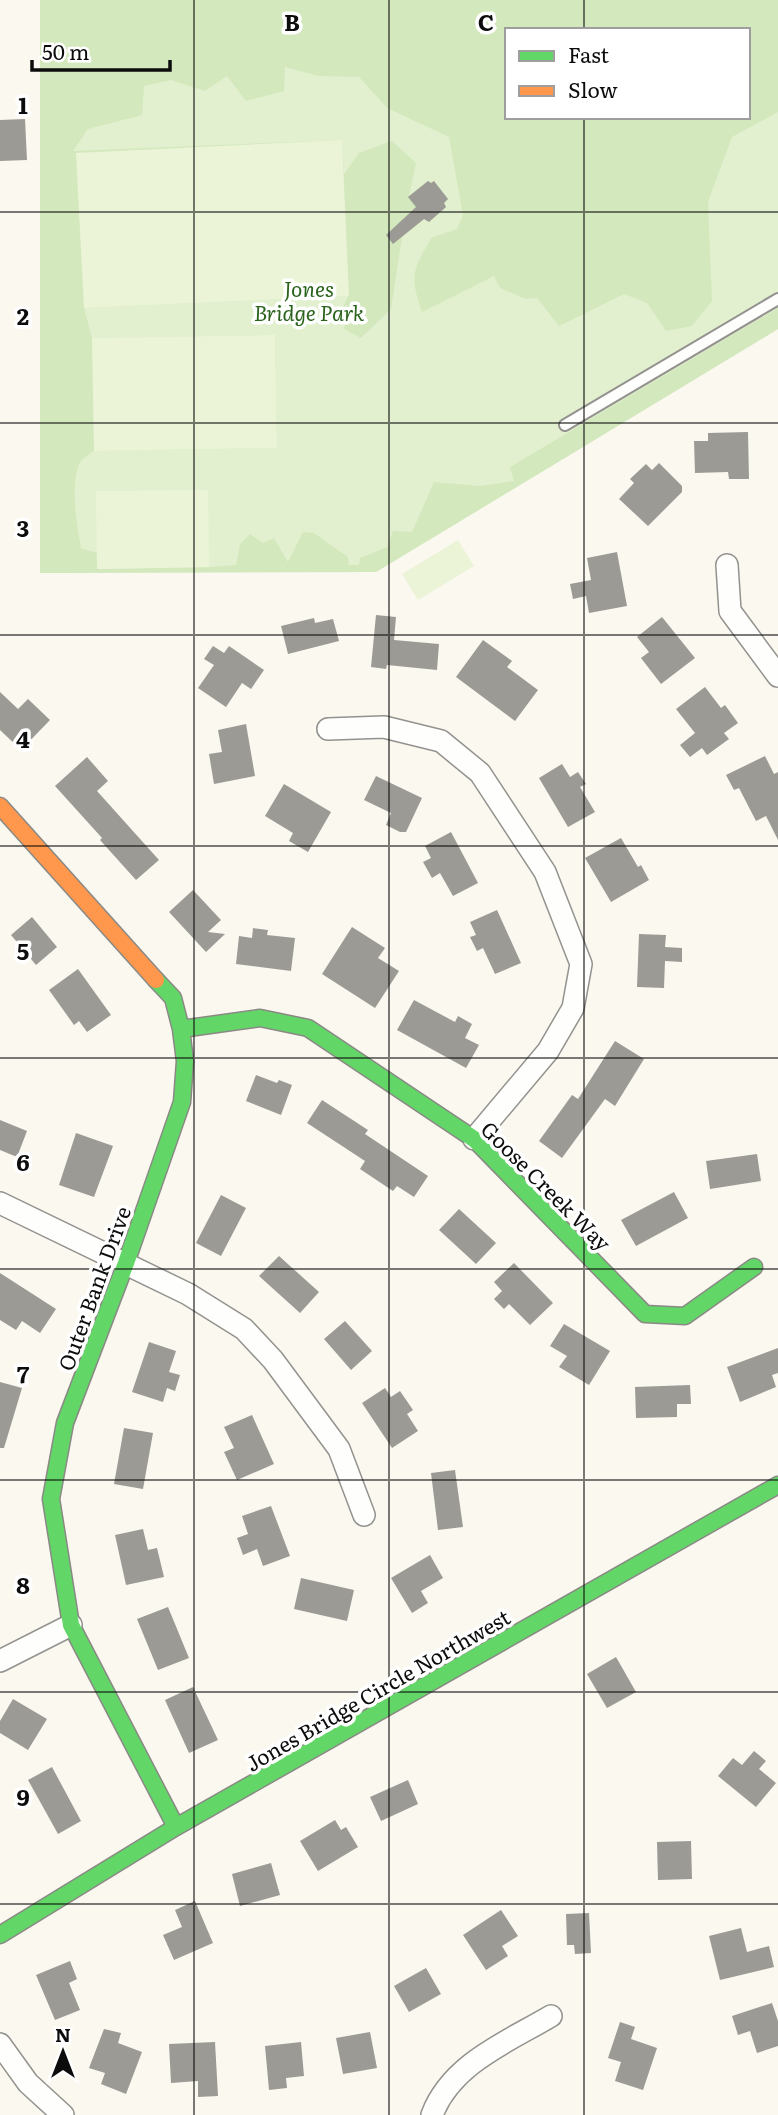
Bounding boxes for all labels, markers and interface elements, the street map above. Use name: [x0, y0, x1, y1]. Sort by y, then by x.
text: B: [284, 4, 300, 38]
text: C: [478, 4, 494, 38]
scale bar: [32, 28, 170, 72]
legend: [505, 28, 750, 119]
text: 50 m: [42, 35, 89, 66]
text: Fast: [568, 38, 609, 69]
text: Slow: [568, 73, 618, 104]
text: 1: [18, 87, 28, 121]
park label: Jones Bridge Park: [254, 272, 365, 327]
text: 2: [17, 298, 29, 332]
text: 3: [17, 510, 29, 544]
text: 4: [16, 721, 30, 755]
text: 5: [17, 933, 29, 967]
street label: Goose Creek Way: [475, 1113, 620, 1258]
text: 6: [16, 1144, 30, 1178]
street label: Outer Bank Drive: [49, 1201, 137, 1375]
text: 7: [17, 1356, 30, 1390]
text: 8: [16, 1567, 30, 1601]
street label: Jones Bridge Circle Northwest: [239, 1600, 515, 1778]
text: 9: [16, 1779, 30, 1813]
north arrow: [28, 2017, 98, 2087]
text: N: [55, 2020, 71, 2048]

